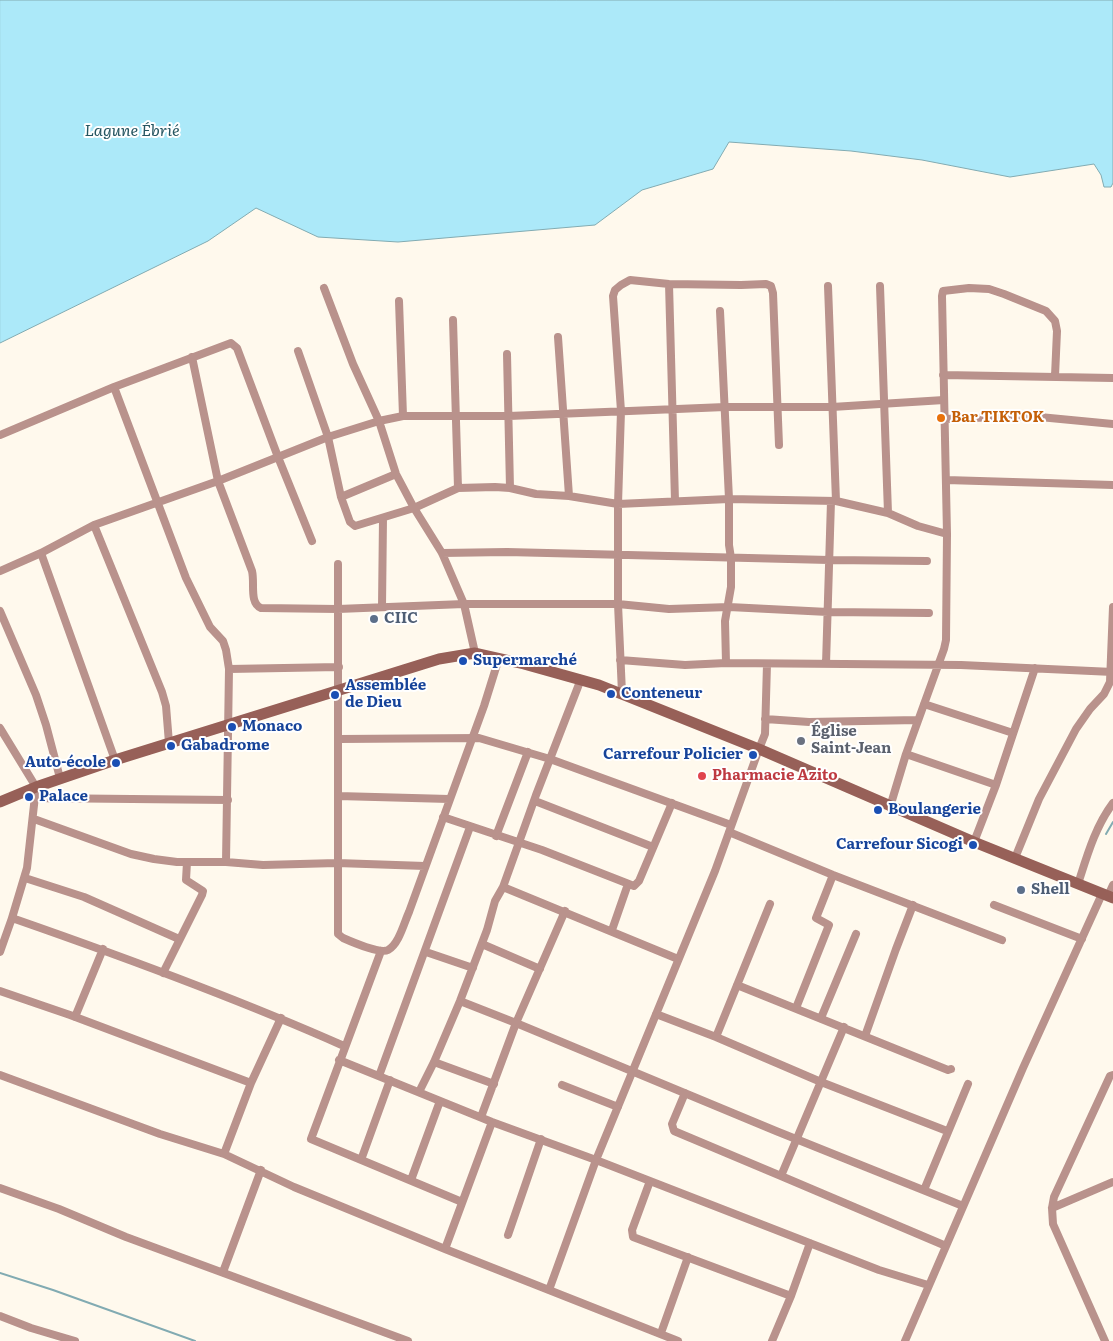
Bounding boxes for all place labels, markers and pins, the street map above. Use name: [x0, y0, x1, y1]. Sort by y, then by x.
place label: Bar TIKTOK: [951, 409, 1044, 427]
marker: Bar TIKTOK: [935, 412, 947, 424]
place label: CIIC: [384, 610, 418, 628]
marker: CIIC: [368, 613, 380, 625]
place label: Supermarché: [473, 652, 577, 670]
marker: Supermarché: [457, 655, 469, 667]
place label: Assemblée de Dieu: [345, 677, 426, 712]
place label: Conteneur: [621, 685, 702, 703]
marker: Conteneur: [605, 688, 617, 700]
marker: Assemblée de Dieu: [329, 689, 341, 701]
place label: Monaco: [242, 718, 302, 736]
marker: Monaco: [226, 721, 238, 733]
place label: Église Saint-Jean: [811, 723, 891, 758]
marker: Église Saint-Jean: [795, 735, 807, 747]
place label: Gabadrome: [181, 737, 270, 755]
marker: Gabadrome: [165, 740, 177, 752]
place label: Carrefour Policier: [603, 746, 743, 764]
marker: Carrefour Policier: [747, 749, 759, 761]
place label: Auto-école: [25, 754, 106, 772]
marker: Auto-école: [110, 757, 122, 769]
place label: Pharmacie Azito: [712, 767, 838, 785]
marker: Pharmacie Azito: [696, 770, 708, 782]
place label: Palace: [39, 788, 88, 806]
marker: Palace: [23, 791, 35, 803]
place label: Boulangerie: [888, 801, 981, 819]
marker: Boulangerie: [872, 804, 884, 816]
place label: Carrefour Sicogi: [836, 836, 963, 854]
marker: Carrefour Sicogi: [967, 839, 979, 851]
place label: Shell: [1031, 881, 1070, 899]
marker: Shell: [1015, 884, 1027, 896]

